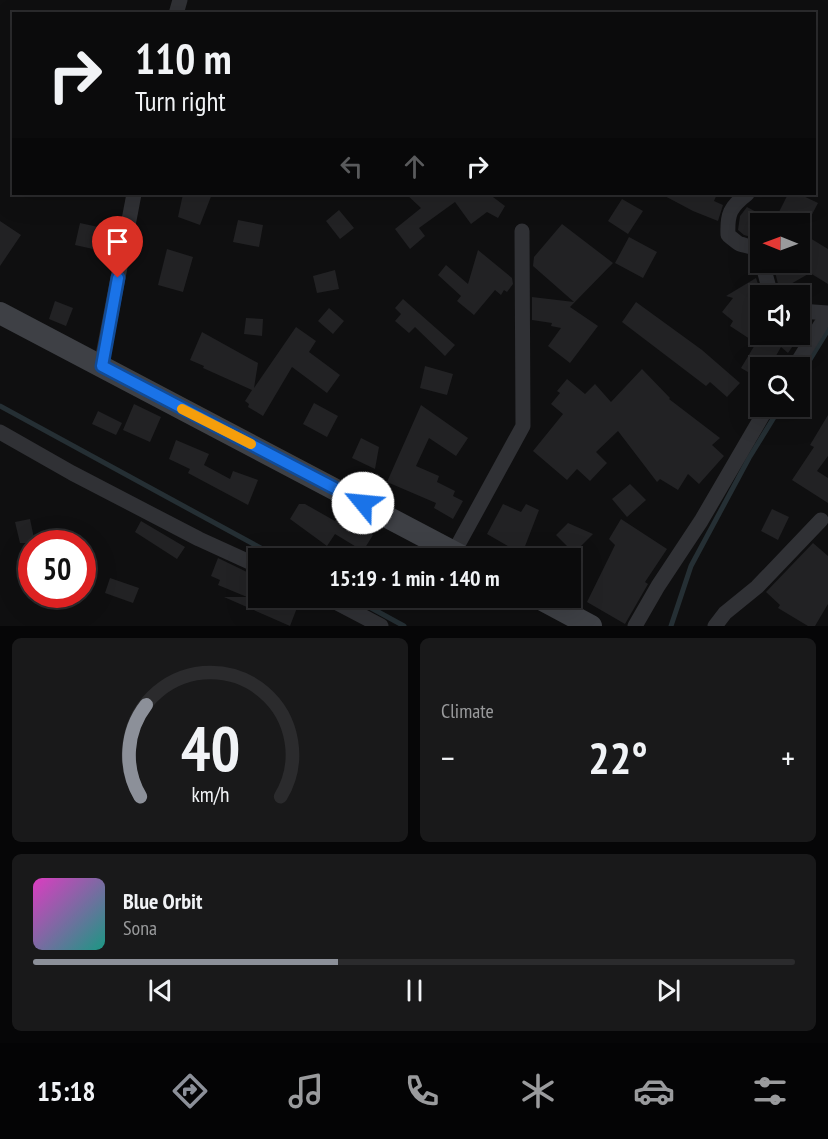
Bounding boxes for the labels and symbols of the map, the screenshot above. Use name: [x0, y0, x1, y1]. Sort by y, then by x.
north arrow: [750, 213, 810, 273]
pin: [92, 216, 143, 278]
position arrow: [331, 471, 395, 535]
speed limit sign: 50: [18, 530, 96, 608]

